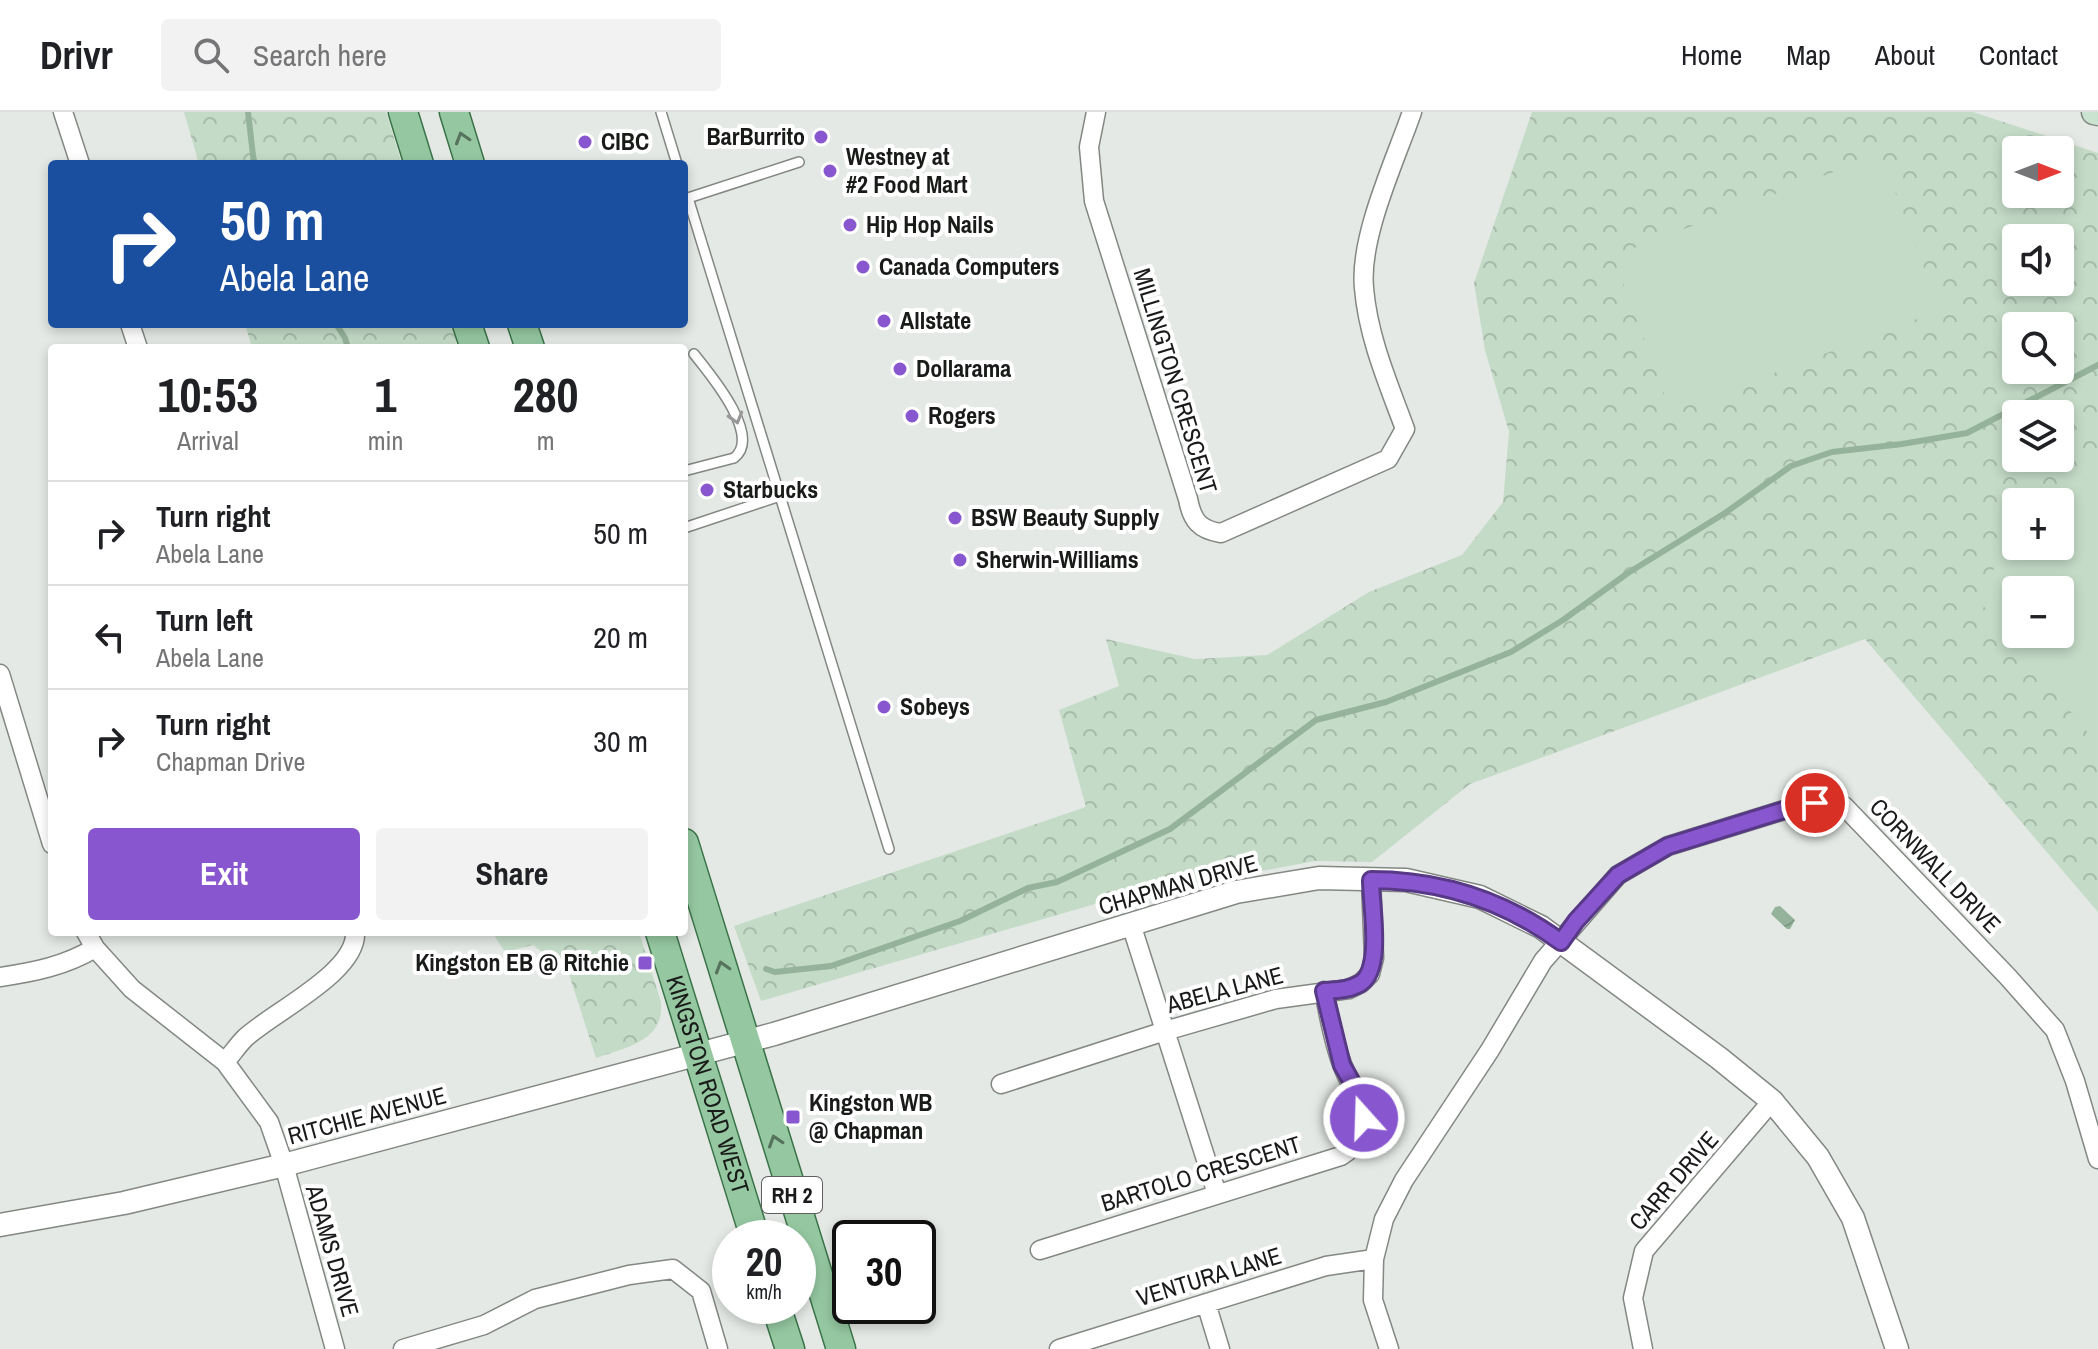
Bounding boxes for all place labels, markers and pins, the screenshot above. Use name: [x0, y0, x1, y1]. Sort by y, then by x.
place label: BarBurrito: [707, 120, 805, 152]
place label: CIBC: [601, 125, 649, 157]
marker: BarBurrito: [812, 128, 830, 146]
marker: CIBC: [576, 133, 594, 151]
place label: Westney at #2 Food Mart: [846, 140, 968, 200]
marker: Westney at #2 Food Mart: [821, 162, 839, 180]
place label: Hip Hop Nails: [866, 208, 994, 240]
marker: Hip Hop Nails: [841, 216, 859, 234]
place label: Canada Computers: [879, 250, 1059, 282]
marker: Canada Computers: [854, 258, 872, 276]
place label: Allstate: [900, 304, 971, 336]
marker: Allstate: [875, 312, 893, 330]
place label: Dollarama: [916, 352, 1011, 384]
marker: Dollarama: [891, 360, 909, 378]
place label: Rogers: [928, 399, 996, 431]
marker: Rogers: [903, 407, 921, 425]
place label: Starbucks: [723, 473, 818, 505]
marker: Starbucks: [698, 481, 716, 499]
place label: BSW Beauty Supply: [971, 501, 1159, 533]
marker: BSW Beauty Supply: [946, 509, 964, 527]
place label: Sherwin-Williams: [976, 543, 1139, 575]
marker: Sherwin-Williams: [951, 551, 969, 569]
place label: Sobeys: [900, 690, 970, 722]
marker: Sobeys: [875, 698, 893, 716]
pin: [1781, 769, 1849, 837]
place label: Kingston EB @ Ritchie: [415, 946, 629, 978]
marker: Kingston EB @ Ritchie: [636, 954, 654, 972]
place label: Kingston WB @ Chapman: [809, 1086, 933, 1146]
marker: Kingston WB @ Chapman: [784, 1108, 802, 1126]

